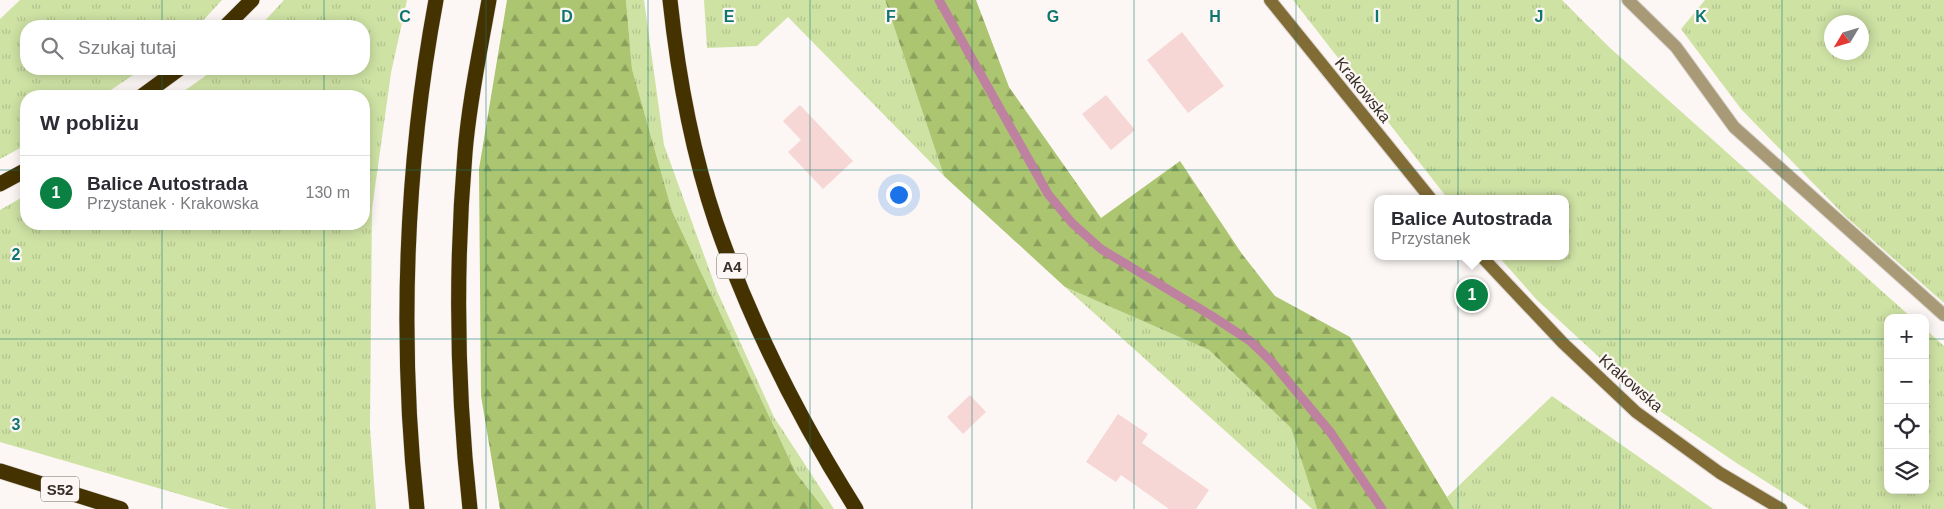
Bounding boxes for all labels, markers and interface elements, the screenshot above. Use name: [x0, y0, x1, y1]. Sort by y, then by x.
text: C: [399, 8, 411, 25]
text: D: [561, 8, 573, 25]
text: E: [724, 8, 735, 25]
text: F: [886, 8, 896, 25]
text: G: [1047, 8, 1059, 25]
text: H: [1209, 8, 1221, 25]
text: I: [1375, 8, 1379, 25]
text: J: [1535, 8, 1543, 25]
text: K: [1695, 8, 1707, 25]
north arrow: [1824, 15, 1869, 60]
search box: [20, 20, 370, 75]
icon: search: [38, 34, 66, 62]
text: Szukaj tutaj: [78, 37, 176, 58]
street label: Krakowska: [1332, 54, 1394, 126]
text: W pobliżu: [40, 111, 139, 134]
text: Balice Autostrada: [87, 173, 248, 194]
your location: [886, 182, 912, 208]
text: 1: [52, 184, 60, 201]
text: 130 m: [306, 184, 350, 201]
text: Przystanek · Krakowska: [87, 195, 259, 212]
popup: [1374, 195, 1569, 260]
text: Balice Autostrada: [1391, 208, 1552, 229]
text: Przystanek: [1391, 230, 1470, 247]
text: 2: [12, 246, 21, 263]
road number: A4: [717, 254, 747, 278]
pin: 1: [1456, 276, 1488, 314]
map controls: [1884, 314, 1929, 494]
button: +: [1884, 314, 1929, 359]
street label: Krakowska: [1596, 351, 1666, 415]
button: −: [1884, 359, 1929, 404]
button: locate: [1884, 404, 1929, 449]
text: 3: [12, 416, 21, 433]
button: layers: [1884, 449, 1929, 494]
road number: S52: [41, 476, 79, 502]

